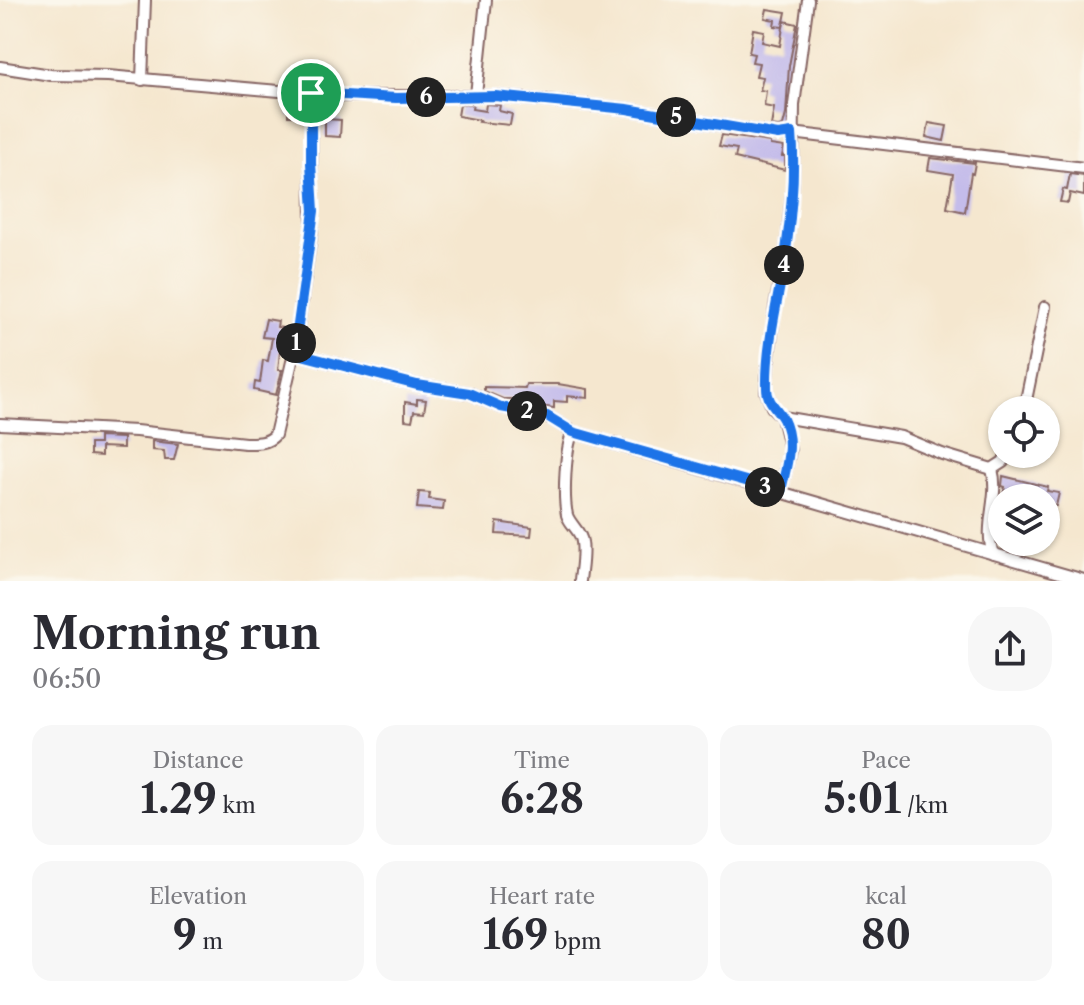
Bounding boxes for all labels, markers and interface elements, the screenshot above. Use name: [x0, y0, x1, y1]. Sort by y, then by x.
pin: [277, 59, 345, 127]
icon: arrive: [289, 71, 333, 115]
pin: 6: [406, 77, 446, 117]
text: 6: [419, 83, 433, 110]
pin: 5: [656, 97, 696, 137]
text: 5: [670, 103, 682, 130]
pin: 4: [764, 245, 804, 285]
text: 4: [777, 251, 791, 278]
pin: 1: [276, 323, 316, 363]
text: 1: [291, 329, 301, 356]
pin: 2: [507, 391, 547, 431]
map controls: [988, 396, 1060, 556]
button: locate: [988, 396, 1060, 468]
text: 2: [521, 397, 534, 424]
pin: 3: [745, 467, 785, 507]
text: 3: [759, 473, 771, 500]
button: layers: [988, 484, 1060, 556]
text: Morning run: [32, 606, 321, 660]
button: share: [968, 607, 1052, 691]
text: 06:50: [32, 663, 102, 695]
text: Distance: [152, 747, 244, 774]
text: Time: [514, 747, 570, 774]
text: Pace: [861, 747, 911, 774]
text: 1.29: [140, 774, 217, 823]
text: 6:28: [500, 774, 584, 823]
text: 5:01: [824, 774, 901, 823]
text: km: [217, 792, 256, 819]
text: /km: [901, 792, 948, 819]
text: Elevation: [149, 883, 247, 910]
text: Heart rate: [489, 883, 595, 910]
text: kcal: [865, 883, 907, 910]
text: 9: [173, 910, 197, 959]
text: 169: [483, 910, 548, 959]
text: 80: [861, 910, 911, 959]
text: m: [197, 928, 223, 955]
text: bpm: [548, 928, 601, 955]

